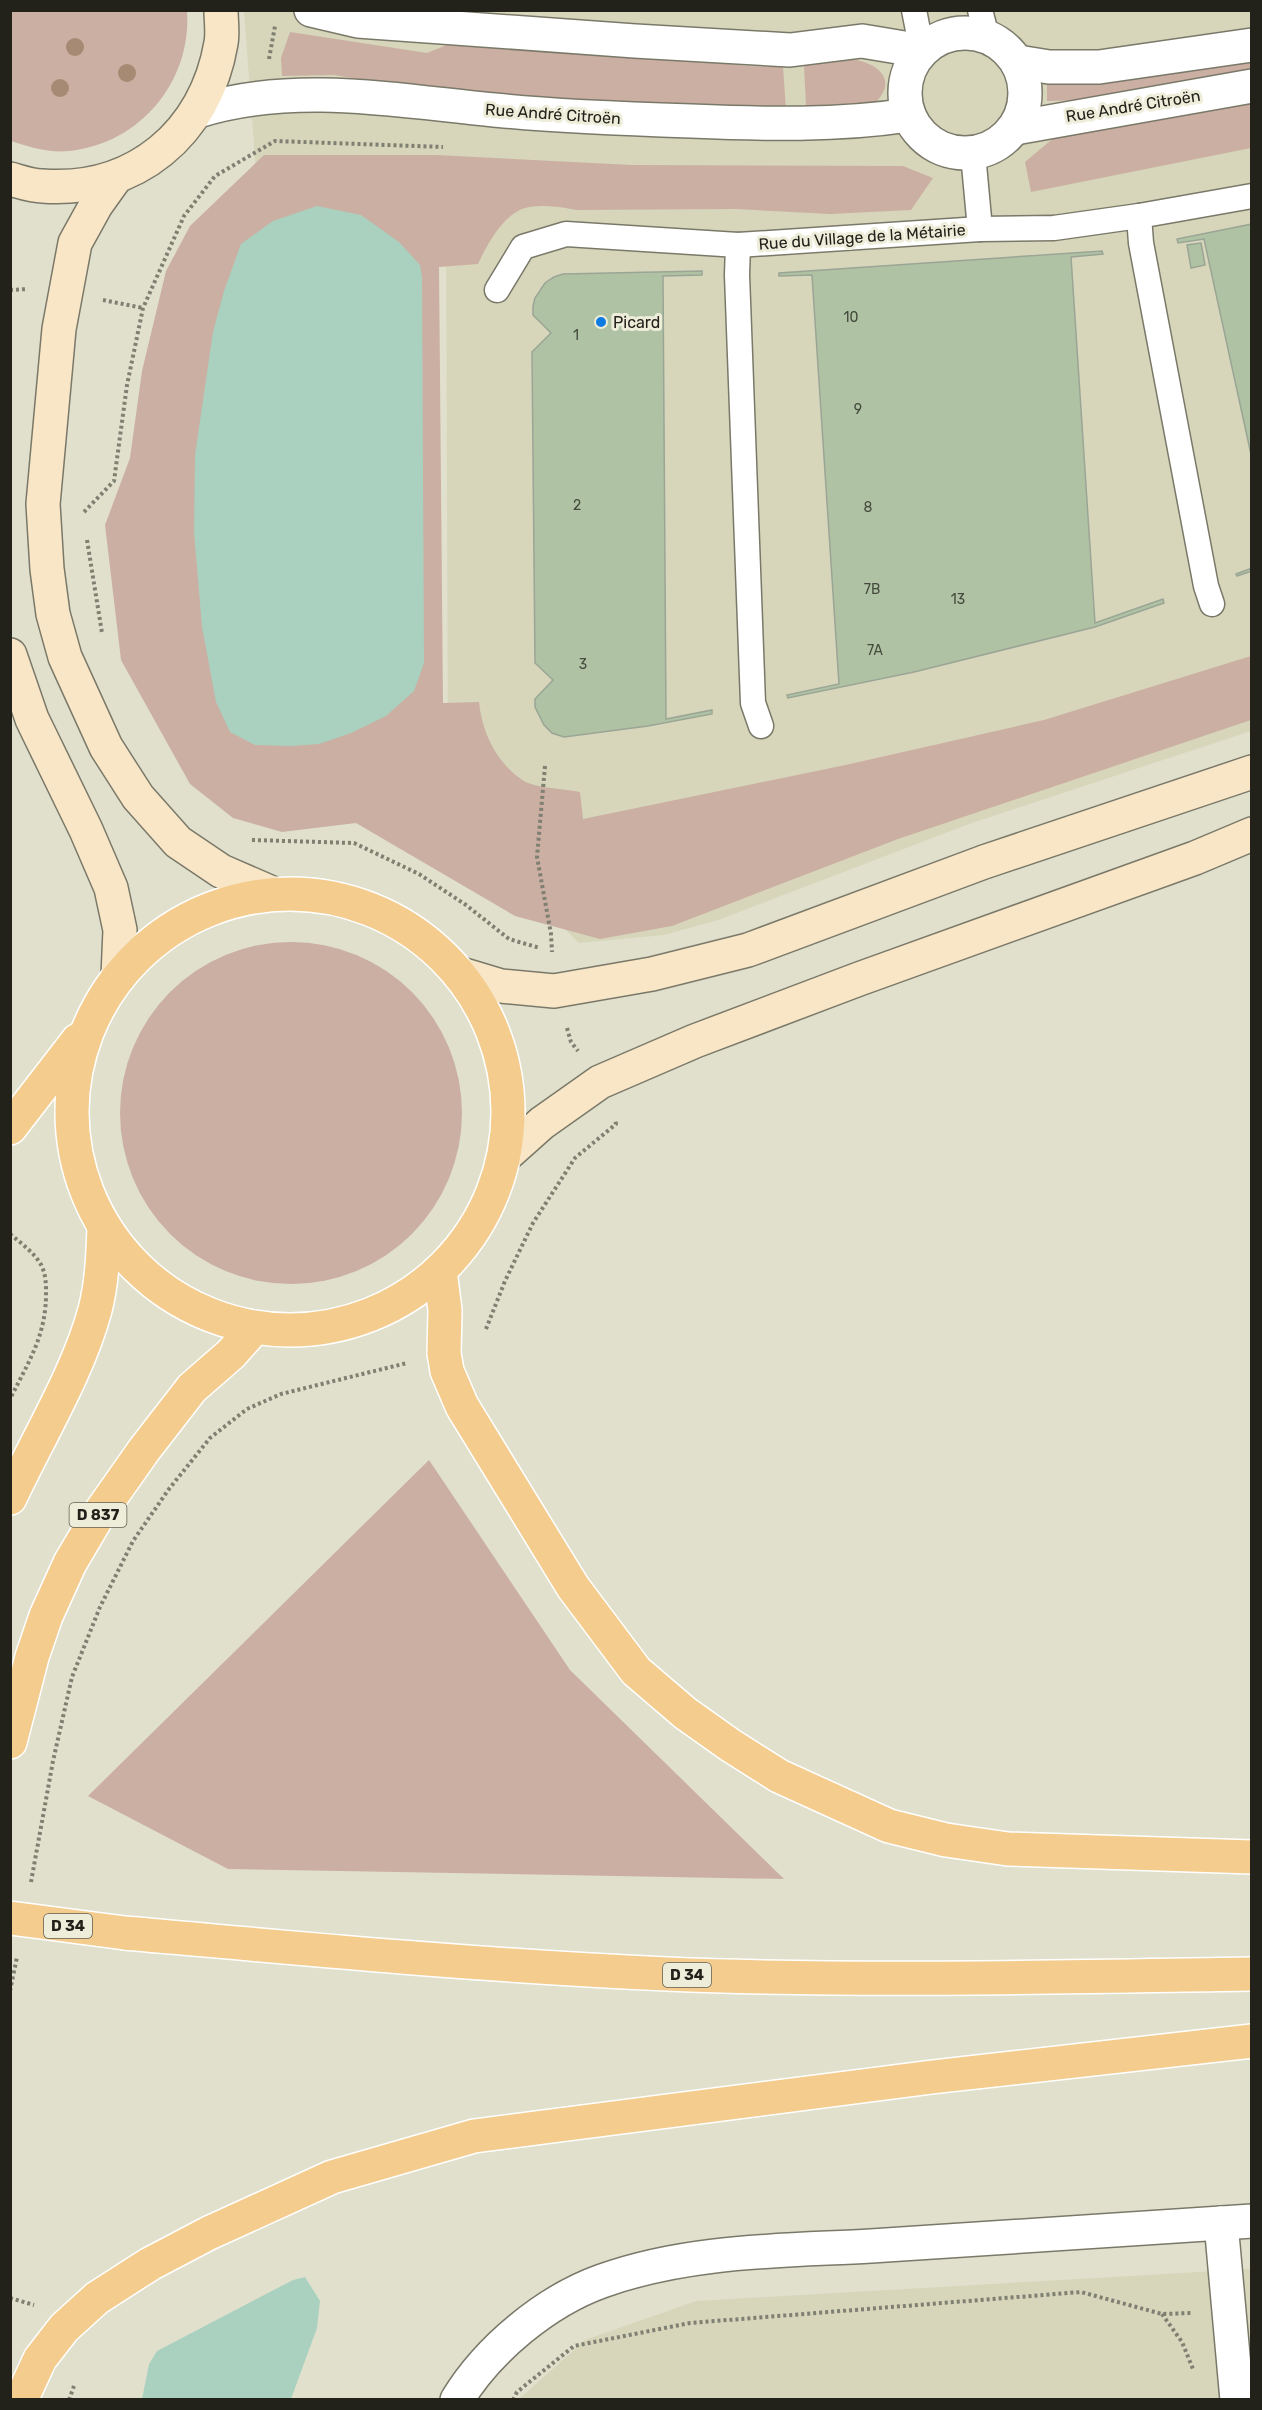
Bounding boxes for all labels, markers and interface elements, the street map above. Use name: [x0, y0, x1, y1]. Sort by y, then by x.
street label: Rue André Citroën: [1064, 86, 1202, 126]
street label: Rue André Citroën: [485, 100, 621, 128]
street label: Rue du Village de la Métairie: [758, 220, 966, 254]
house number: 10: [844, 309, 859, 326]
place label: Picard: [613, 313, 660, 332]
marker: Picard: [594, 315, 608, 329]
house number: 1: [573, 327, 579, 344]
house number: 9: [854, 401, 862, 418]
house number: 2: [573, 497, 581, 514]
house number: 8: [864, 499, 873, 516]
house number: 7B: [864, 581, 880, 598]
house number: 13: [951, 591, 965, 608]
house number: 7A: [867, 642, 884, 659]
house number: 3: [579, 656, 587, 673]
road number: D 837: [70, 1503, 126, 1527]
road number: D 34: [44, 1914, 92, 1938]
road number: D 34: [663, 1963, 711, 1987]

